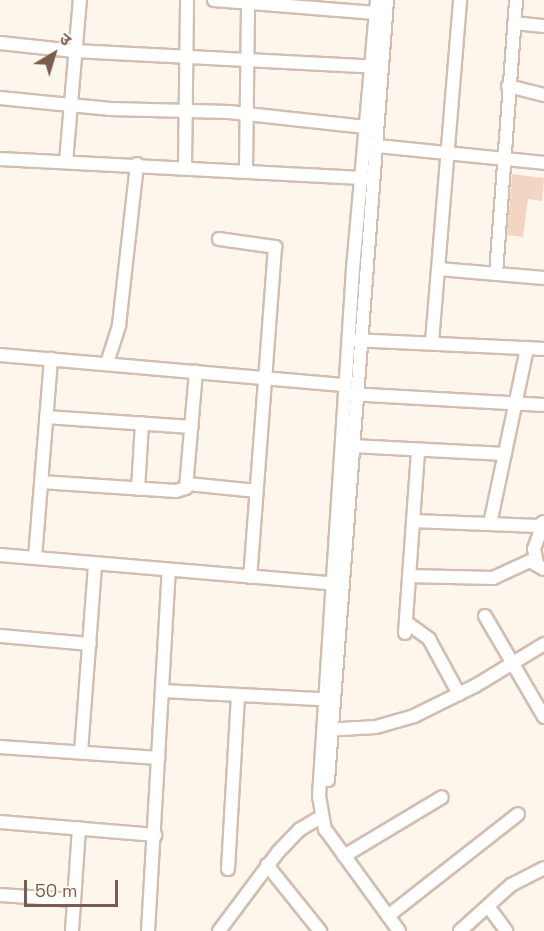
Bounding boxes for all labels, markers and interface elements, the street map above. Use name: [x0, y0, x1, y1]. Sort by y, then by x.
north arrow: [24, 24, 84, 84]
text: उ: [55, 28, 76, 51]
scale bar: [27, 868, 122, 906]
text: 50 m: [35, 879, 77, 902]

